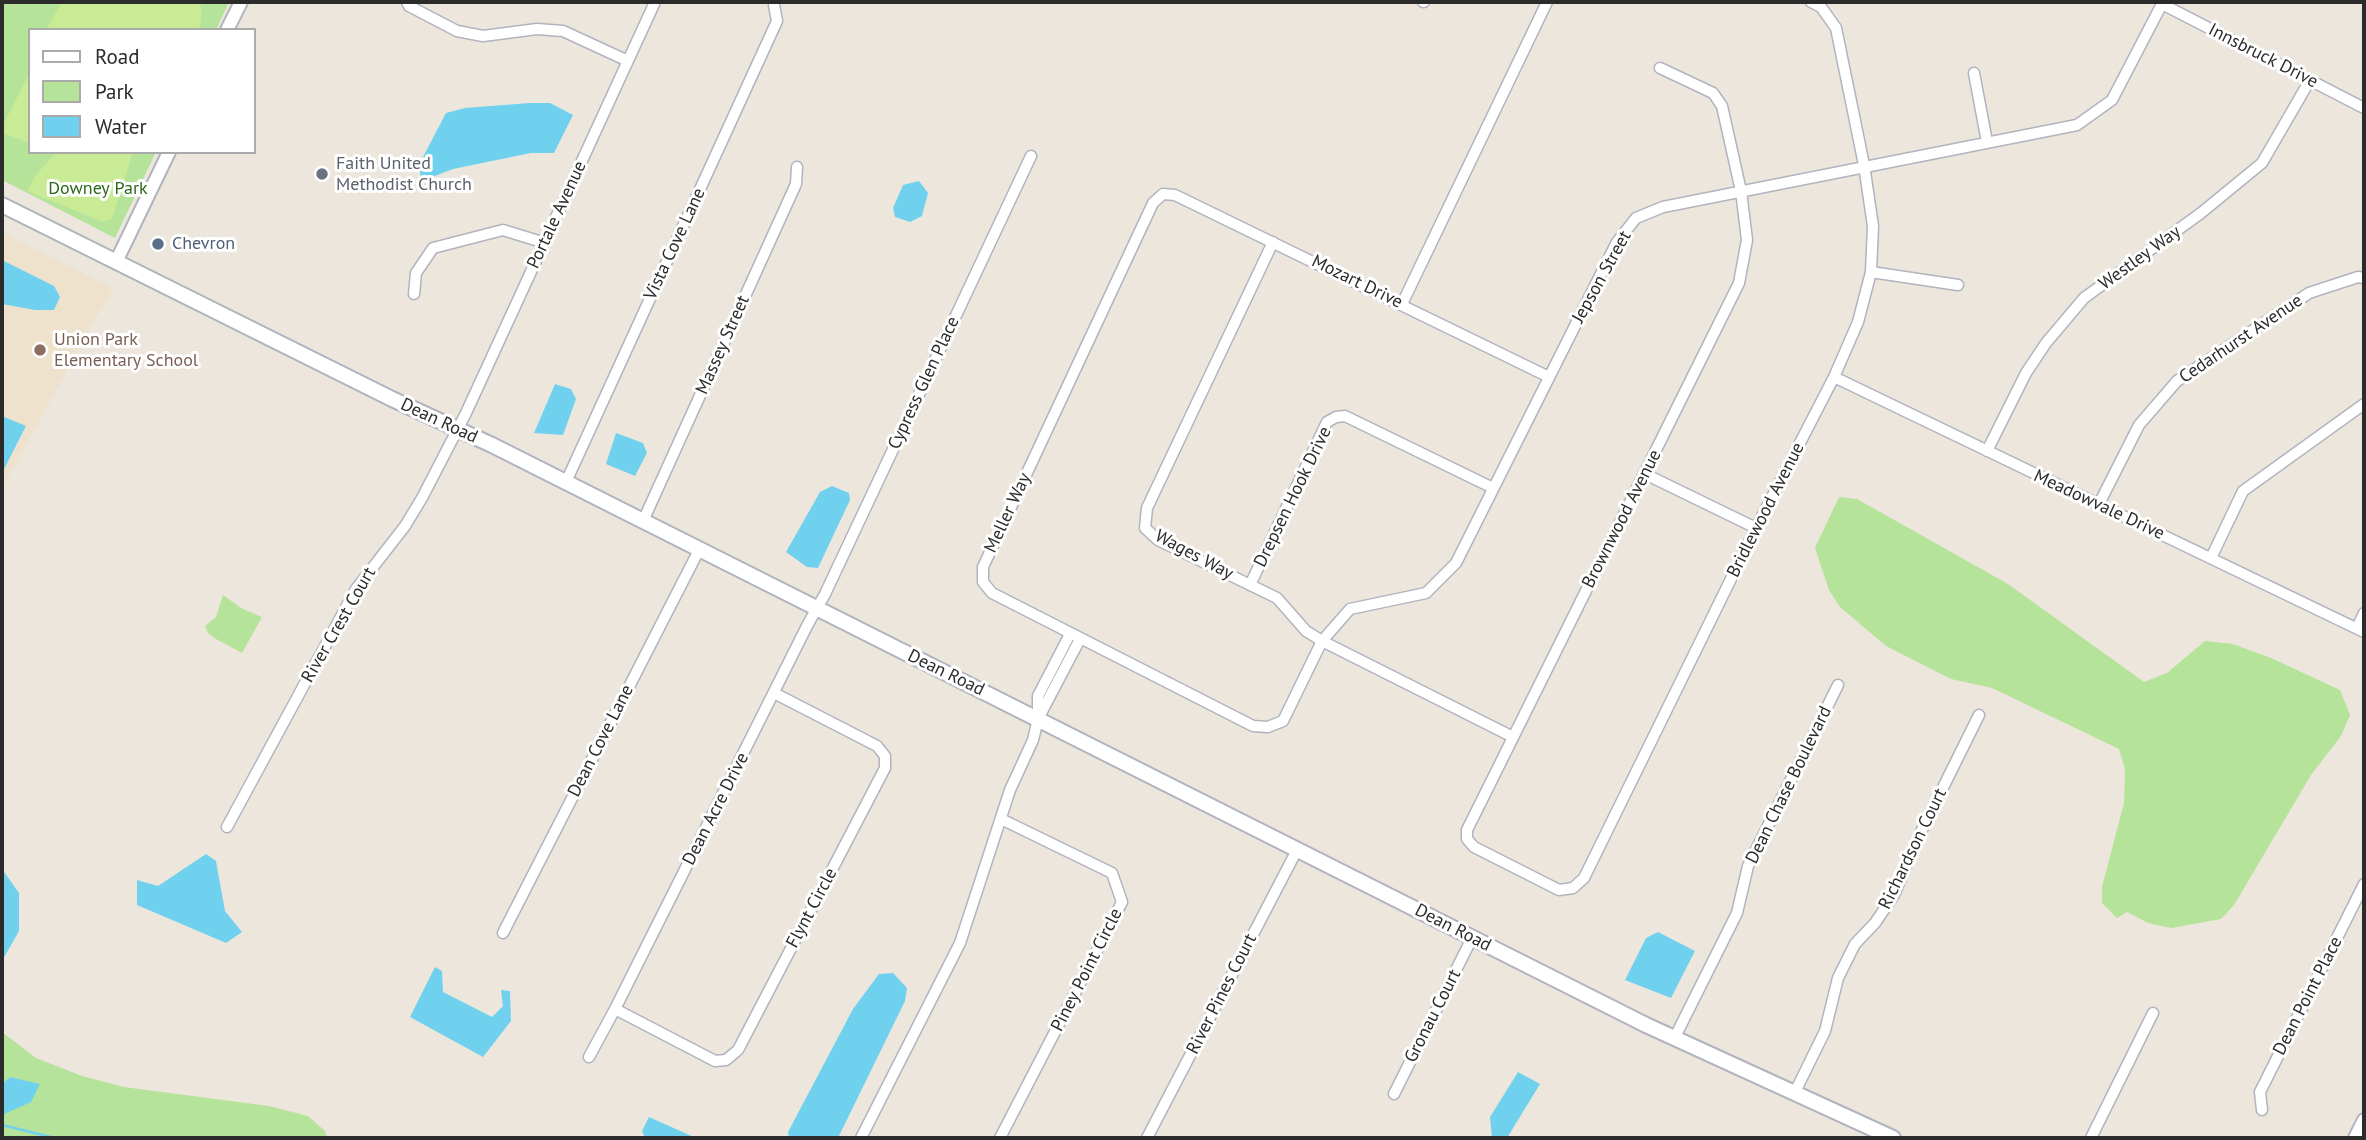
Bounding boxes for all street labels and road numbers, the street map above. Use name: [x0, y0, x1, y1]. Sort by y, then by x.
street label: Innsbruck Drive: [2205, 19, 2321, 93]
street label: Portale Avenue: [523, 158, 591, 272]
street label: Vista Cove Lane: [640, 185, 710, 303]
street label: Westley Way: [2095, 221, 2185, 295]
street label: Jepson Street: [1568, 227, 1636, 327]
street label: Mozart Drive: [1308, 251, 1406, 313]
street label: Cedarhurst Avenue: [2175, 290, 2307, 388]
street label: Massey Street: [692, 292, 754, 398]
street label: Cypress Glen Place: [884, 313, 964, 453]
street label: Dean Road: [397, 394, 481, 448]
street label: Drepsen Hook Drive: [1250, 423, 1336, 571]
street label: Bridlewood Avenue: [1723, 439, 1809, 581]
street label: Brownwood Avenue: [1578, 446, 1666, 592]
street label: Meadowvale Drive: [2030, 465, 2168, 545]
street label: Meller Way: [980, 470, 1036, 556]
street label: Wages Way: [1151, 525, 1237, 585]
street label: River Crest Court: [297, 563, 381, 687]
street label: Dean Road: [904, 645, 988, 701]
street label: Dean Cove Lane: [563, 681, 639, 801]
street label: Dean Chase Boulevard: [1742, 703, 1836, 867]
street label: Dean Acre Drive: [678, 749, 754, 869]
street label: Richardson Court: [1874, 785, 1952, 913]
street label: Flynt Circle: [782, 864, 842, 952]
street label: Dean Road: [1411, 900, 1495, 956]
street label: Piney Point Circle: [1047, 905, 1127, 1035]
street label: River Pines Court: [1182, 930, 1262, 1058]
street label: Dean Point Place: [2269, 933, 2347, 1059]
street label: Gronau Court: [1400, 966, 1466, 1066]

